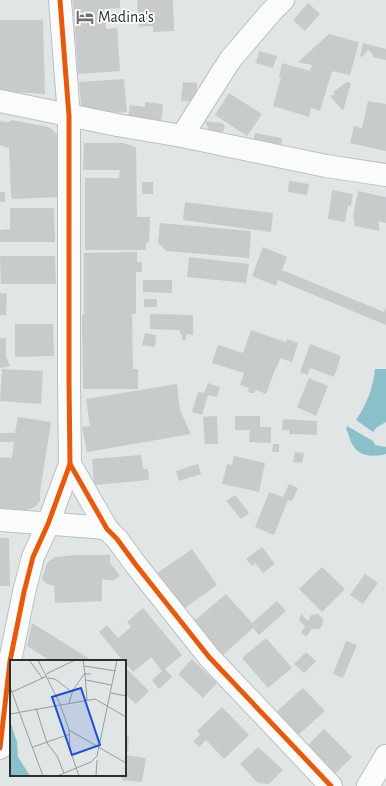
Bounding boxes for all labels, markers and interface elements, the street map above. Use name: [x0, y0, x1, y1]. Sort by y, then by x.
hotel icon: Madina's: [75, 7, 95, 27]
place label: Madina's: [98, 9, 154, 25]
inset map: [10, 660, 126, 776]

